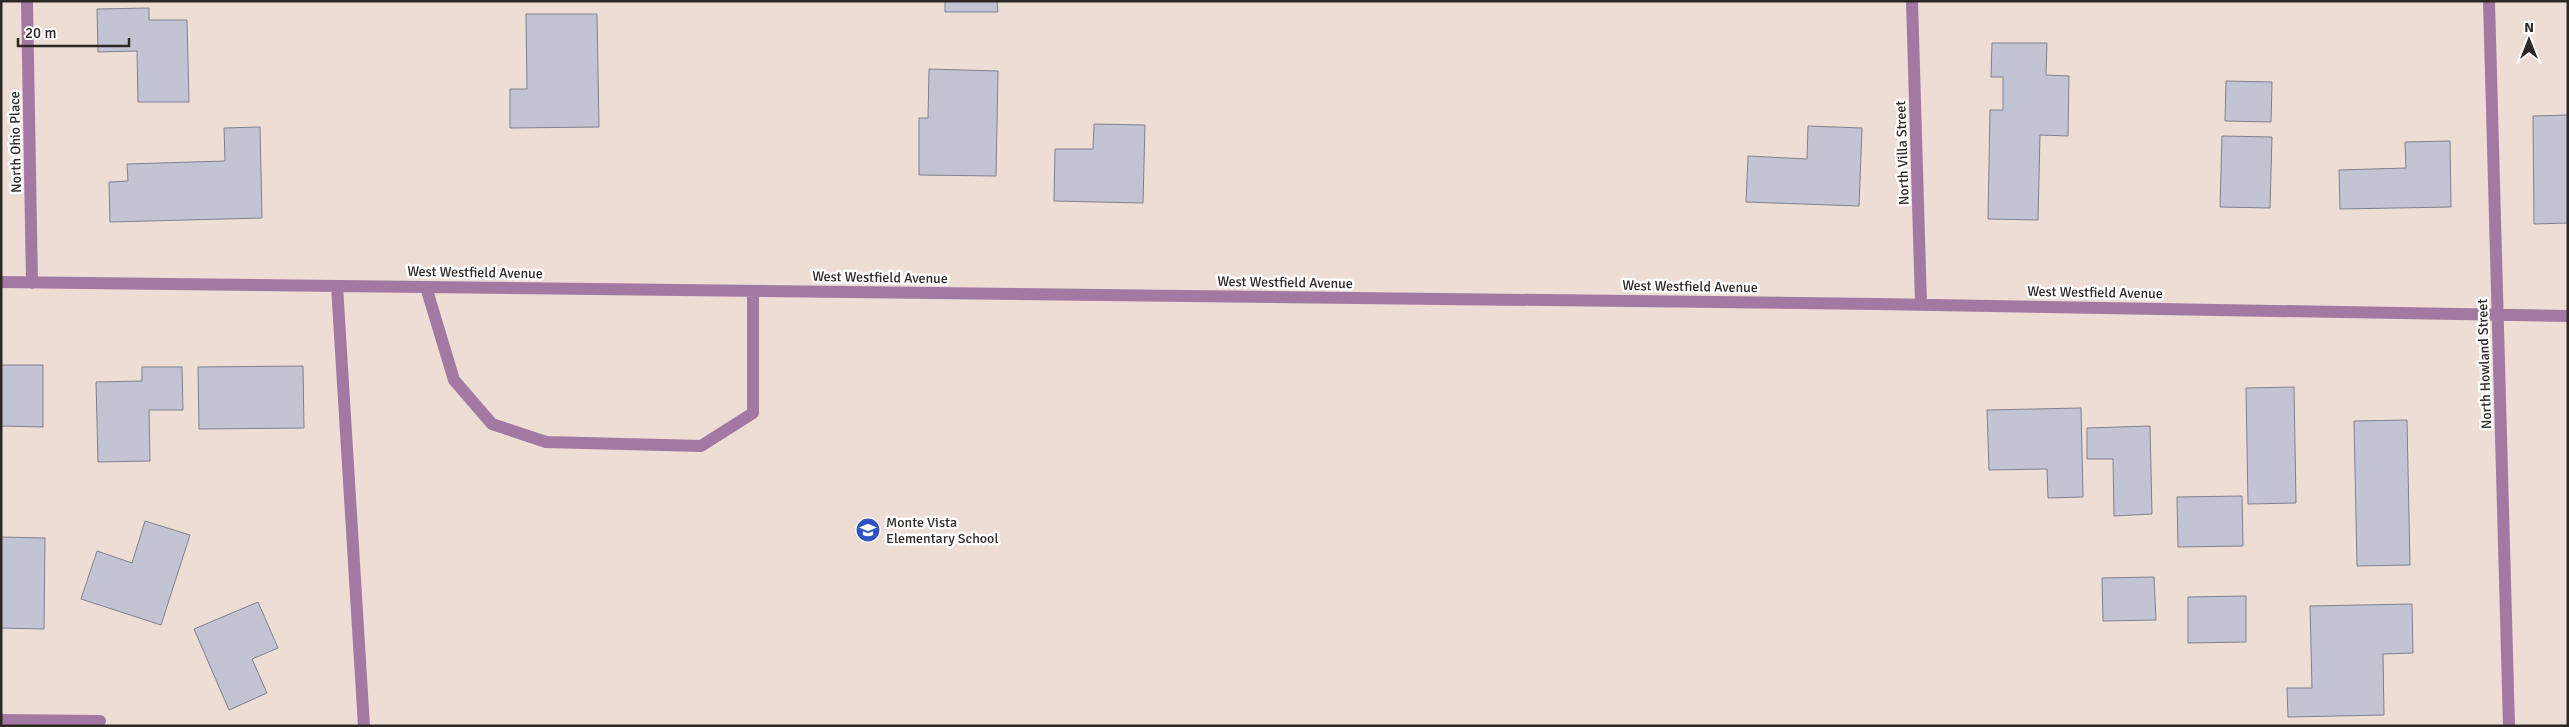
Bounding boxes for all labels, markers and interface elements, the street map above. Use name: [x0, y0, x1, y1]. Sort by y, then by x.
scale bar: [18, 15, 129, 47]
north arrow: [2504, 15, 2554, 65]
text: N: [2524, 19, 2534, 36]
text: 20 m: [25, 24, 56, 42]
street label: North Ohio Place: [6, 91, 25, 193]
street label: North Villa Street: [1892, 100, 1913, 205]
street label: West Westfield Avenue: [407, 263, 543, 282]
street label: West Westfield Avenue: [812, 268, 948, 287]
street label: West Westfield Avenue: [1217, 273, 1353, 292]
street label: West Westfield Avenue: [1622, 277, 1758, 296]
street label: West Westfield Avenue: [2027, 283, 2163, 302]
street label: North Howland Street: [2474, 298, 2495, 429]
place label: Monte Vista Elementary School: [886, 514, 999, 547]
school or university icon: Monte Vista Elementary School: [855, 517, 881, 543]

